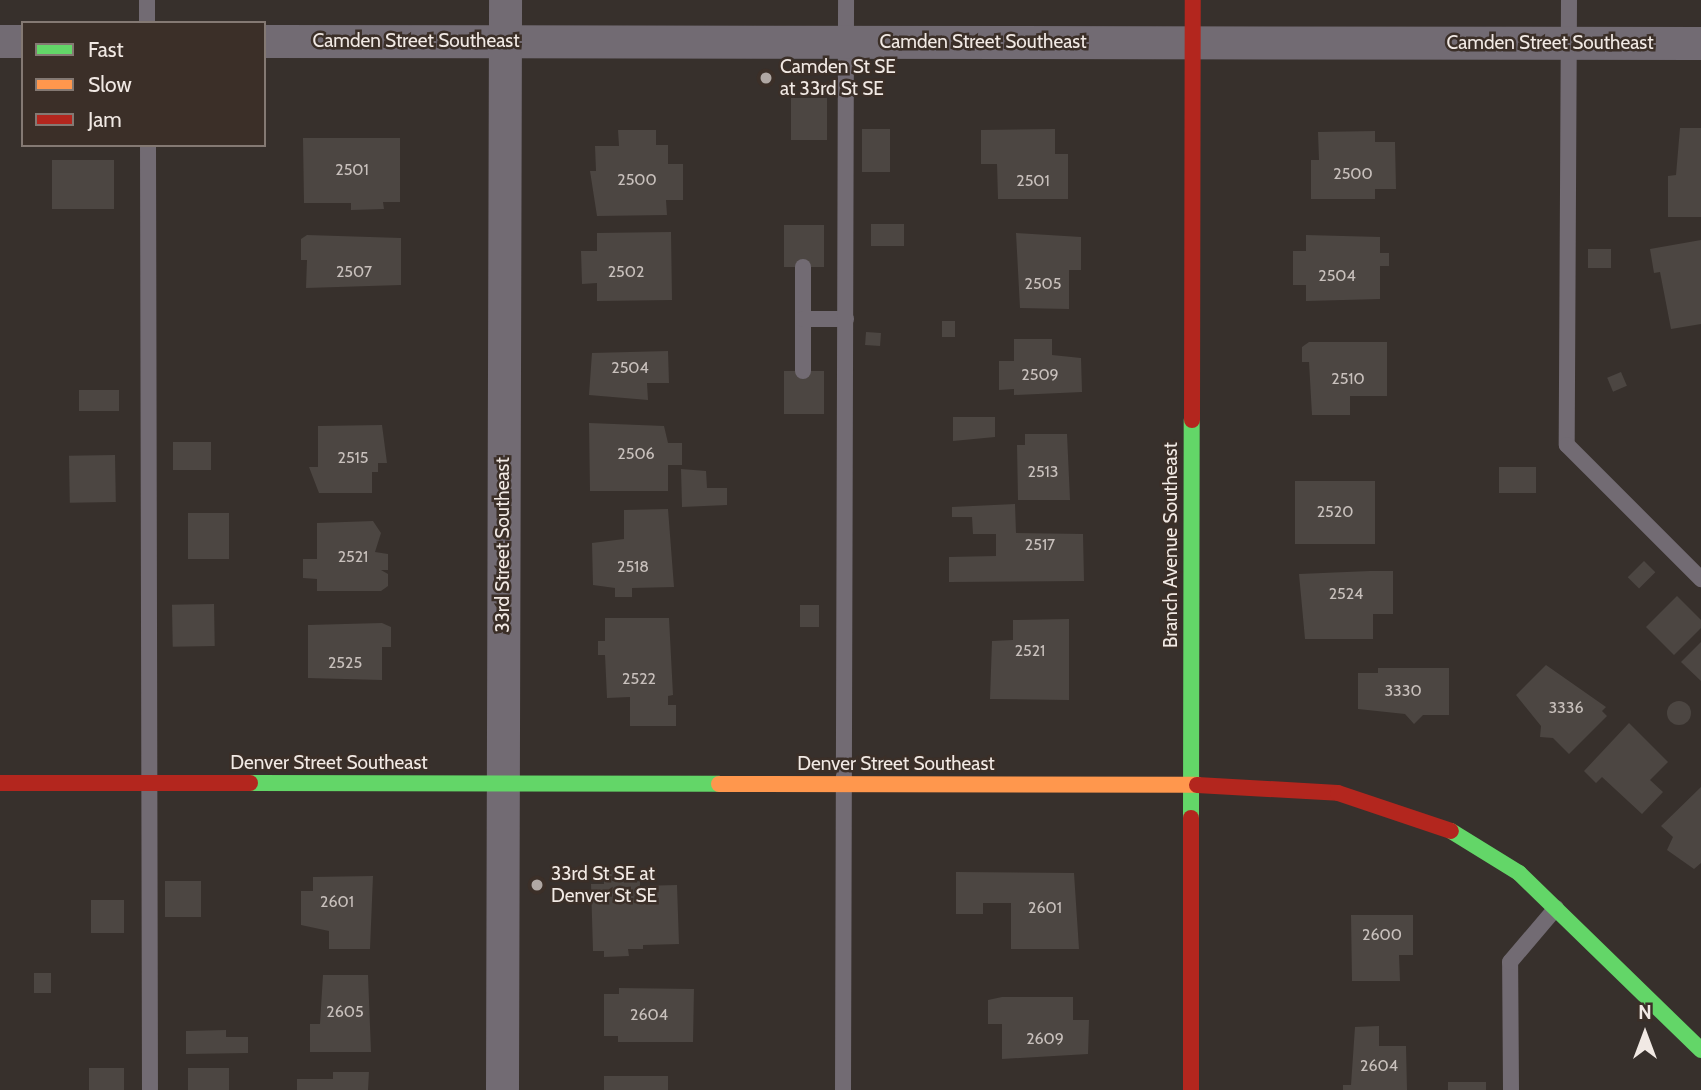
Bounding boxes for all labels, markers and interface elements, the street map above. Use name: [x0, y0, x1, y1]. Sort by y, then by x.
legend: [21, 21, 266, 147]
street label: Camden Street Southeast: [312, 30, 520, 52]
street label: Camden Street Southeast: [879, 31, 1087, 53]
street label: Camden Street Southeast: [1446, 32, 1654, 54]
text: Fast: [88, 37, 124, 62]
place label: Camden St SE at 33rd St SE: [780, 56, 896, 100]
marker: Camden St SE at 33rd St SE: [758, 70, 774, 86]
text: Slow: [88, 72, 132, 97]
text: Jam: [88, 107, 122, 132]
house number: 2501: [335, 160, 369, 180]
house number: 2500: [1333, 164, 1373, 184]
house number: 2500: [617, 170, 657, 190]
house number: 2501: [1016, 171, 1050, 191]
house number: 2507: [336, 262, 372, 282]
house number: 2502: [608, 262, 644, 282]
house number: 2504: [1318, 266, 1356, 286]
house number: 2505: [1025, 274, 1061, 294]
house number: 2504: [611, 358, 649, 378]
house number: 2509: [1021, 365, 1059, 385]
house number: 2510: [1331, 369, 1365, 389]
street label: Branch Avenue Southeast: [1160, 442, 1182, 648]
house number: 2506: [617, 444, 655, 464]
house number: 2515: [338, 448, 368, 468]
street label: 33rd Street Southeast: [492, 457, 514, 633]
house number: 2513: [1028, 462, 1058, 482]
house number: 2520: [1317, 502, 1353, 522]
house number: 2517: [1025, 535, 1055, 555]
house number: 2521: [338, 547, 368, 567]
house number: 2518: [617, 557, 649, 577]
house number: 2524: [1329, 584, 1363, 604]
house number: 2521: [1015, 641, 1045, 661]
house number: 2525: [328, 653, 362, 673]
house number: 2522: [622, 669, 656, 689]
house number: 3330: [1384, 681, 1422, 701]
house number: 3336: [1548, 698, 1584, 718]
street label: Denver Street Southeast: [230, 752, 428, 774]
street label: Denver Street Southeast: [797, 753, 995, 775]
place label: 33rd St SE at Denver St SE: [551, 863, 657, 907]
marker: 33rd St SE at Denver St SE: [529, 877, 545, 893]
house number: 2601: [320, 892, 354, 912]
house number: 2601: [1028, 898, 1062, 918]
house number: 2600: [1362, 925, 1402, 945]
north arrow: [1610, 999, 1680, 1069]
text: N: [1638, 1001, 1652, 1024]
house number: 2605: [326, 1002, 364, 1022]
house number: 2604: [630, 1005, 668, 1025]
house number: 2609: [1026, 1029, 1064, 1049]
house number: 2604: [1360, 1056, 1398, 1076]

